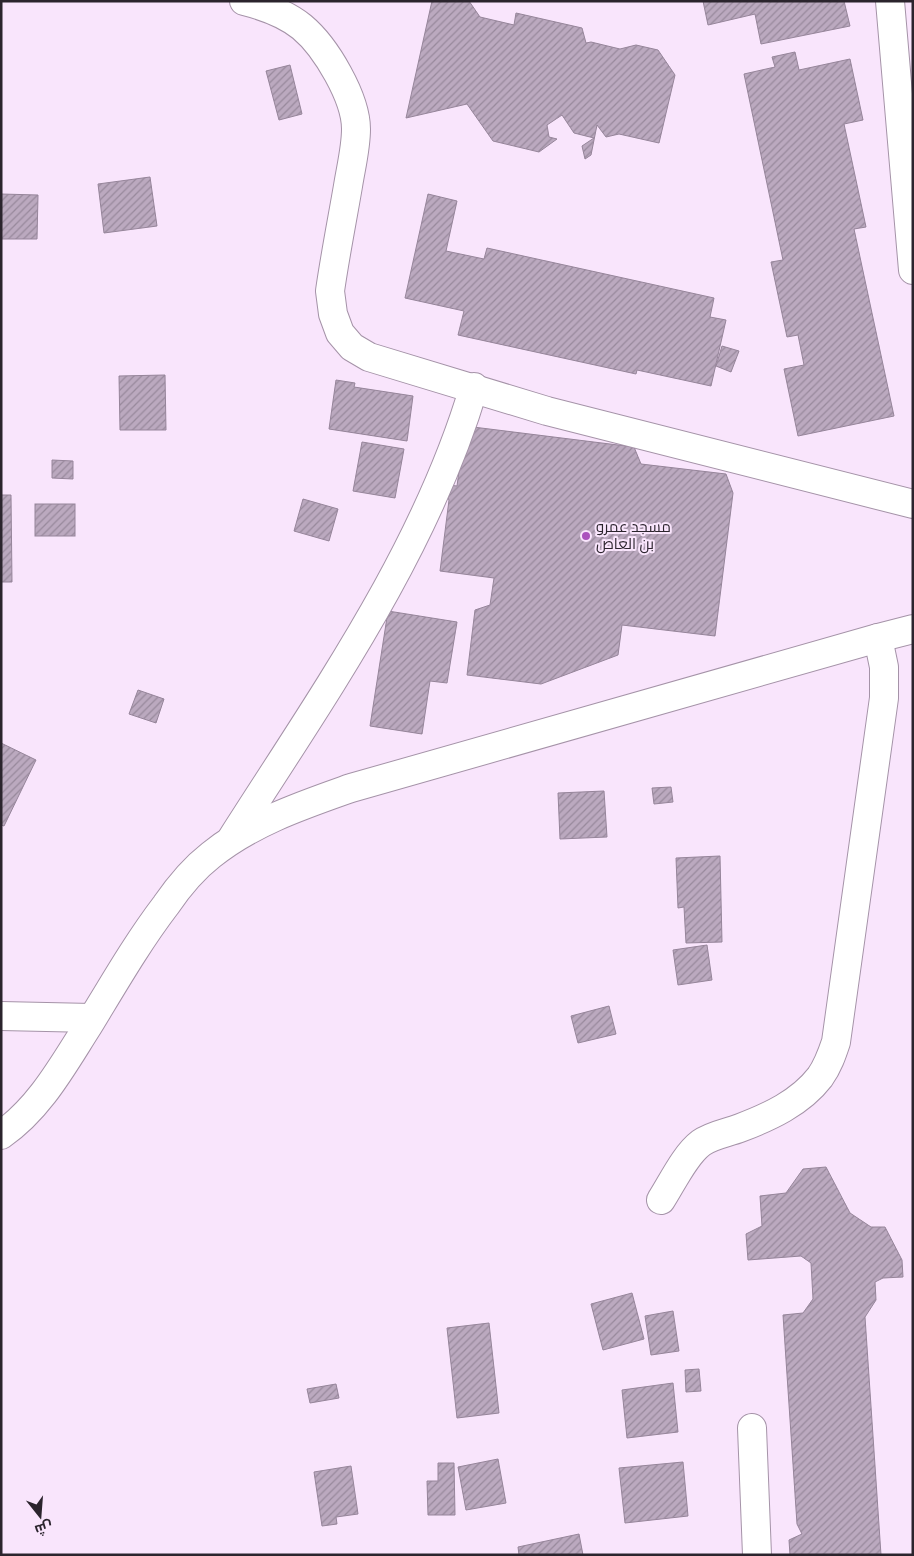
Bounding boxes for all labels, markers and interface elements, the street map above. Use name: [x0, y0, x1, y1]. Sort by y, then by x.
place label: مسجد عمرو بن العاص: [596, 518, 671, 554]
marker: مسجد عمرو بن العاص: [580, 530, 592, 542]
north arrow: [15, 1491, 65, 1541]
text: ش: [33, 1517, 55, 1539]

